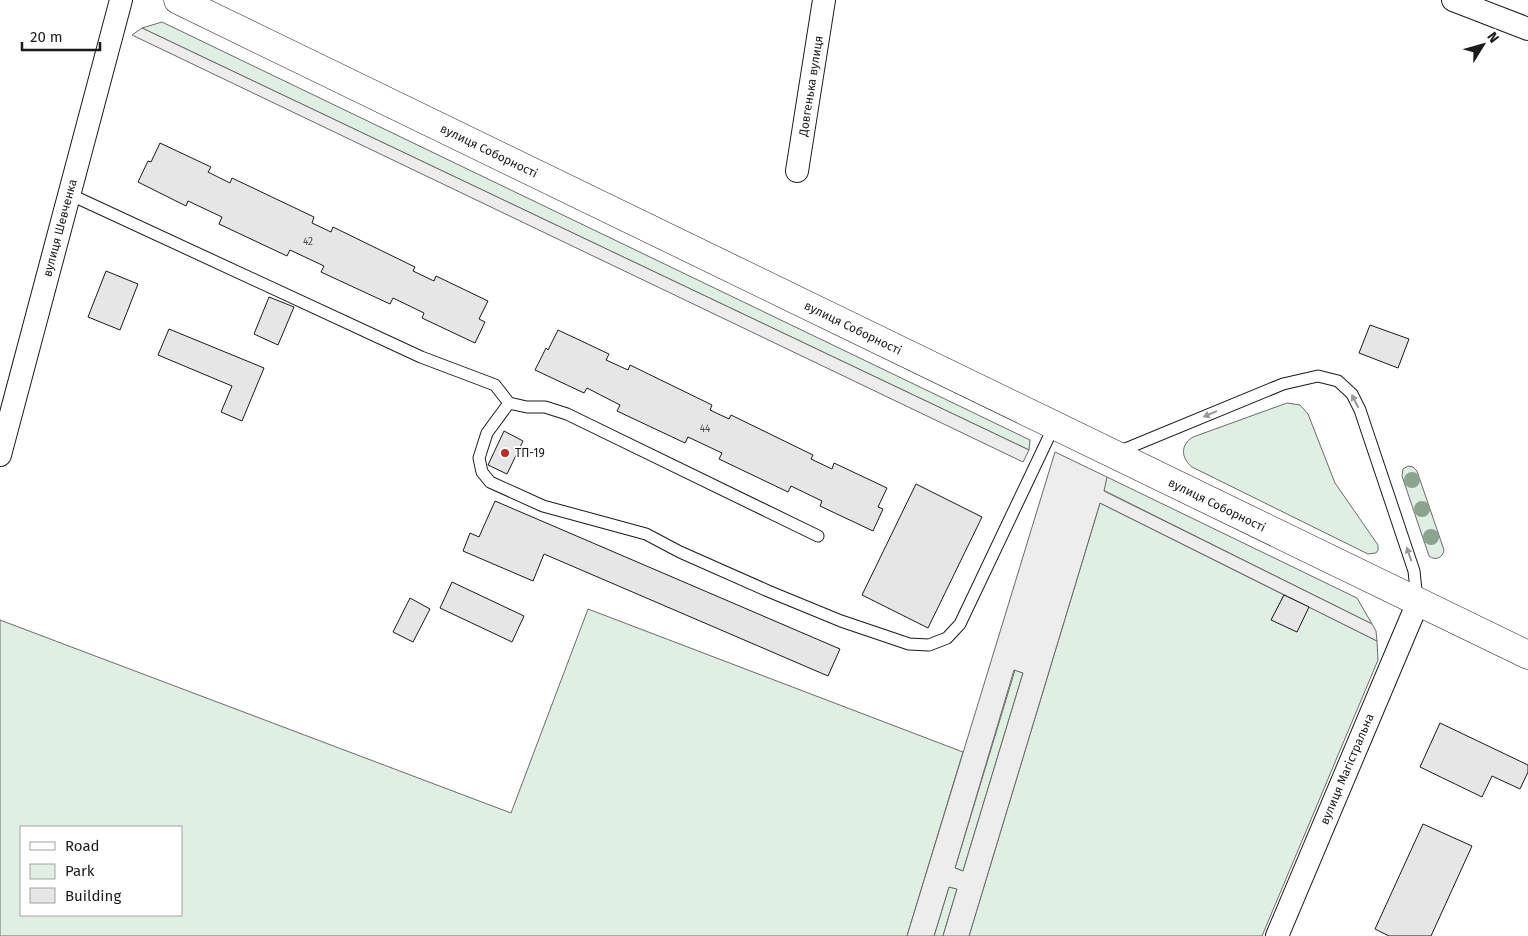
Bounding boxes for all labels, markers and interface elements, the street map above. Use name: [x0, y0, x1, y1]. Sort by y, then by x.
scale bar: [22, 20, 100, 52]
north arrow: [1458, 20, 1508, 70]
text: 20 m: [30, 28, 63, 46]
text: N: [1483, 29, 1503, 46]
street label: Довгенька вулиця: [796, 35, 826, 138]
street label: вулиця Соборності: [438, 121, 540, 181]
street label: вулиця Шевченка: [40, 178, 80, 278]
house number: 42: [303, 236, 313, 248]
street label: вулиця Соборності: [802, 298, 904, 358]
one-way arrow: [1351, 394, 1359, 408]
one-way arrow: [1203, 411, 1217, 419]
house number: 44: [700, 423, 711, 435]
place label: ТП-19: [515, 446, 545, 460]
marker: ТП-19: [499, 447, 511, 459]
street label: вулиця Соборності: [1166, 475, 1268, 535]
one-way arrow: [1405, 546, 1413, 561]
street label: вулиця Магістральна: [1317, 711, 1377, 827]
legend: [20, 826, 182, 916]
text: Road: [65, 837, 100, 855]
text: Park: [65, 862, 95, 880]
text: Building: [65, 887, 121, 905]

